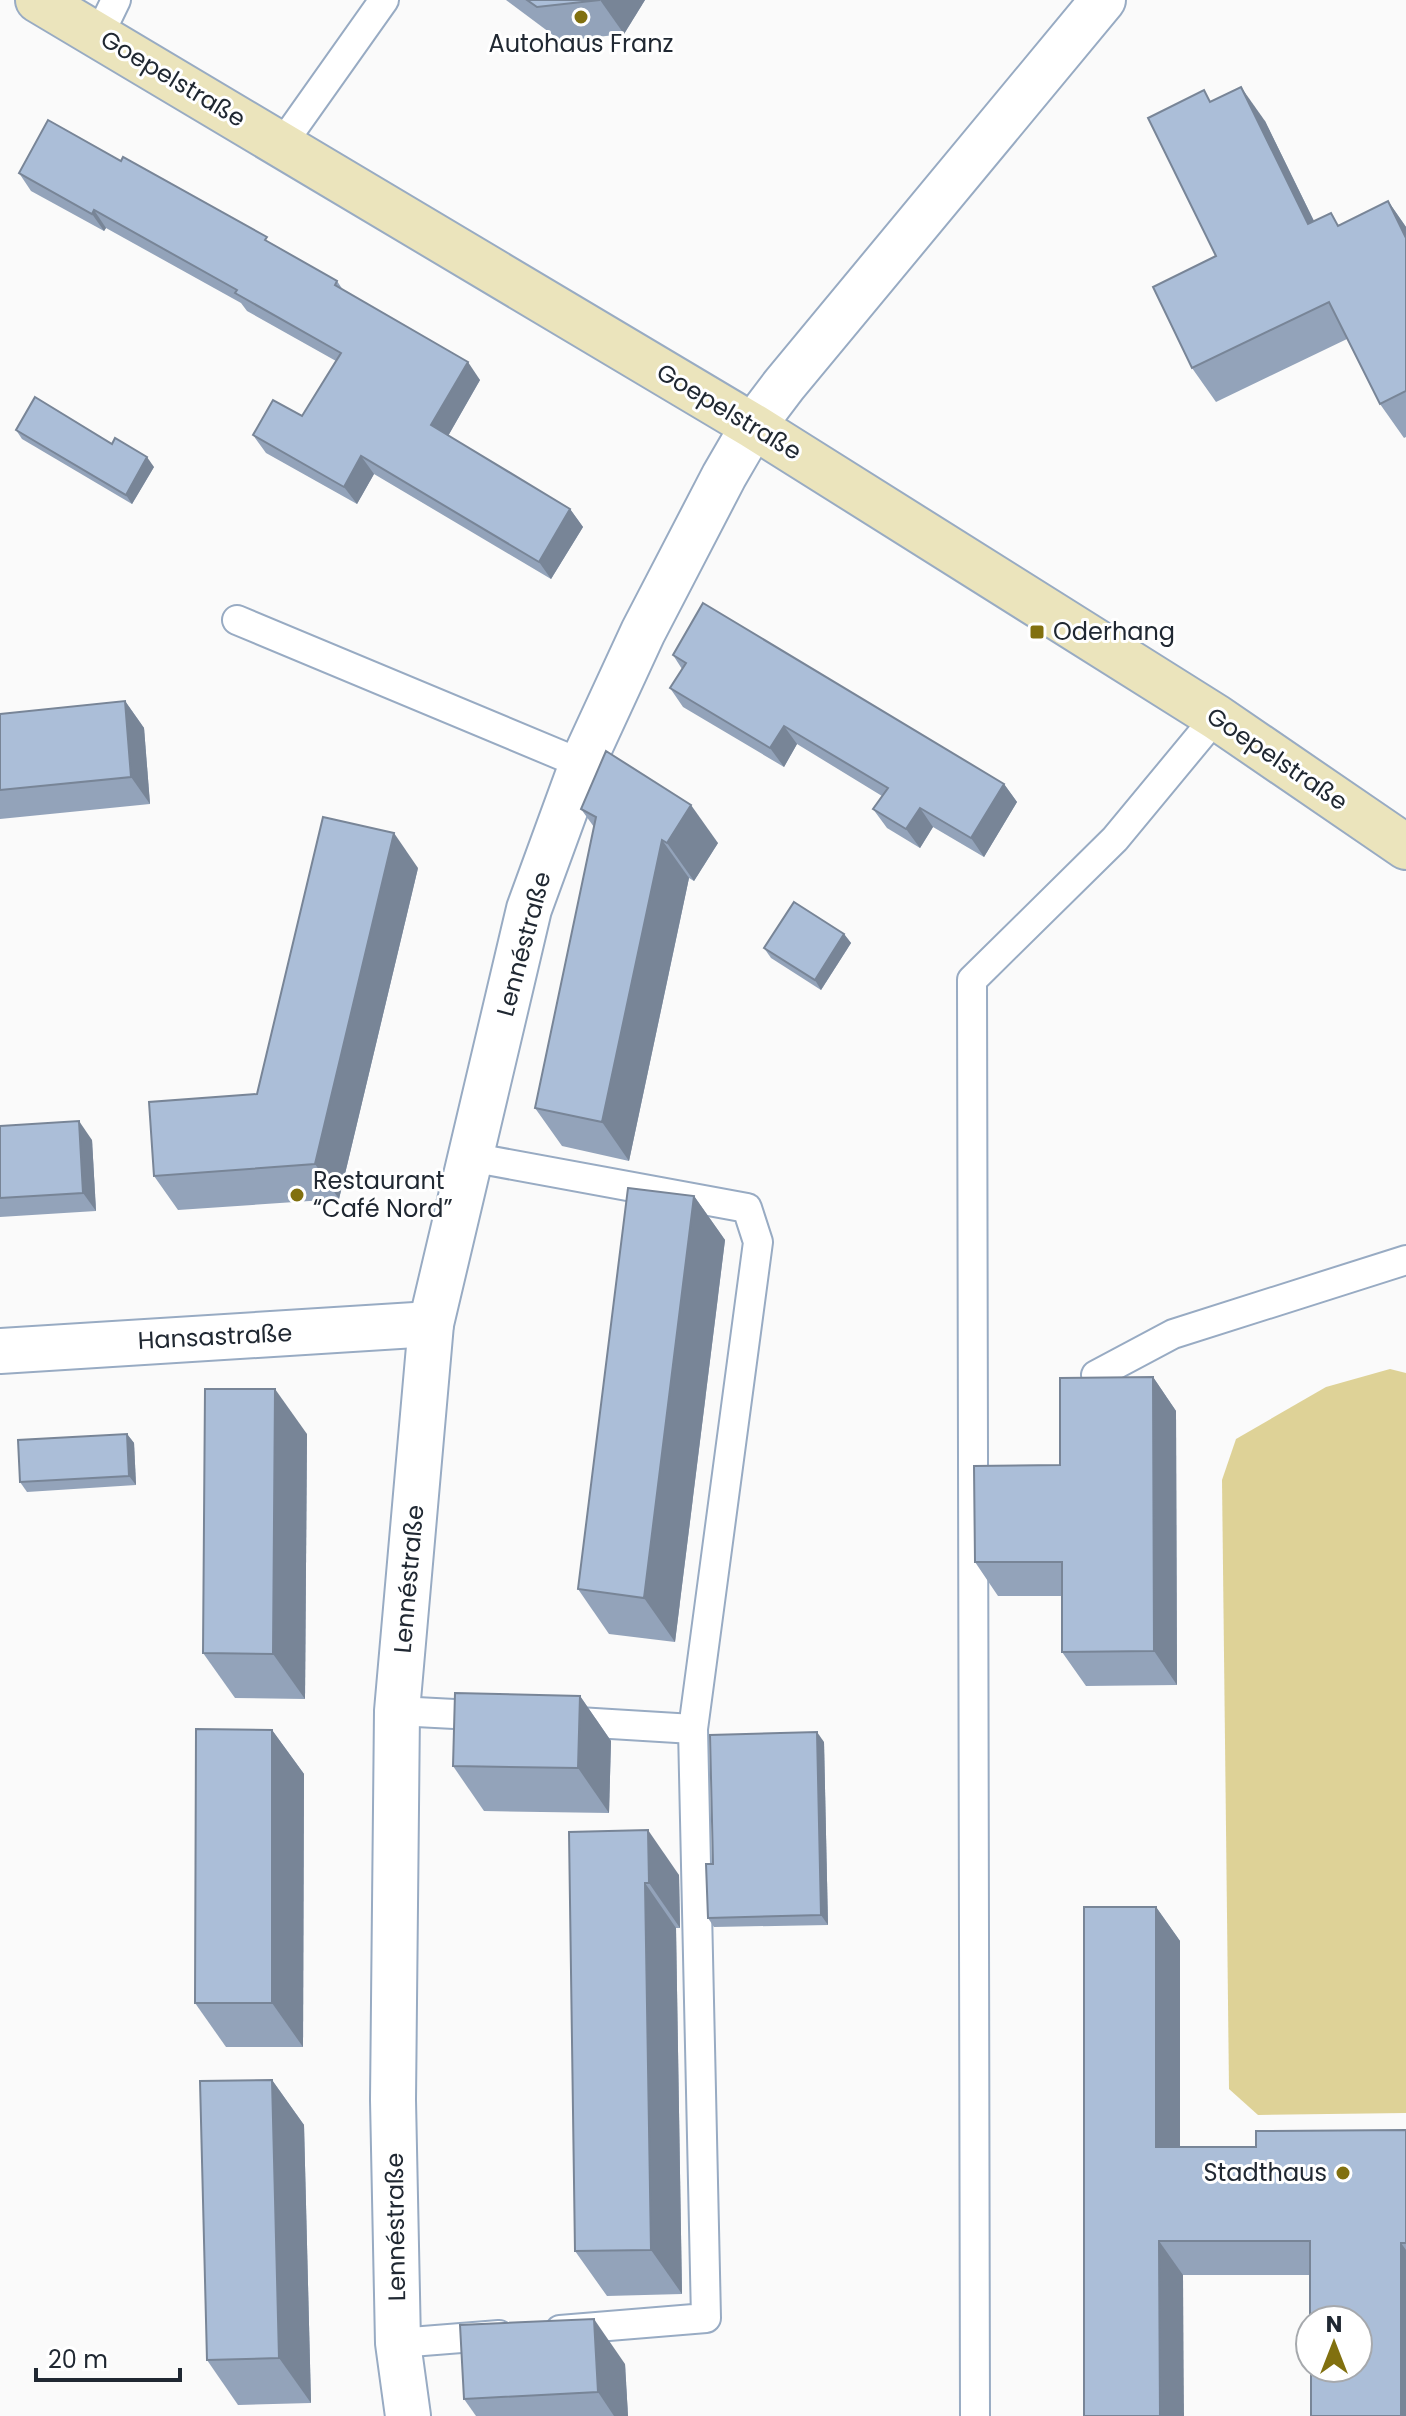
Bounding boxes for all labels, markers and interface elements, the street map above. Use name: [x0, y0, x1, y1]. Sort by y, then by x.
marker: Autohaus Franz: [572, 8, 590, 26]
street label: Goepelstraße: [95, 22, 252, 135]
place label: Autohaus Franz: [488, 27, 674, 60]
street label: Goepelstraße: [651, 355, 808, 468]
place label: Oderhang: [1053, 615, 1175, 648]
marker: Oderhang: [1028, 623, 1046, 641]
street label: Goepelstraße: [1200, 699, 1354, 818]
street label: Lennéstraße: [488, 868, 559, 1020]
place label: Restaurant “Café Nord”: [313, 1164, 453, 1225]
marker: Restaurant “Café Nord”: [288, 1186, 306, 1204]
street label: Hansastraße: [137, 1316, 293, 1357]
street label: Lennéstraße: [386, 1504, 431, 1654]
street label: Lennéstraße: [378, 2152, 413, 2302]
place label: Stadthaus: [1204, 2156, 1327, 2189]
marker: Stadthaus: [1334, 2164, 1352, 2182]
north arrow: [1294, 2304, 1374, 2384]
text: N: [1326, 2309, 1342, 2340]
scale bar: [36, 2332, 180, 2382]
text: 20 m: [48, 2343, 108, 2376]

